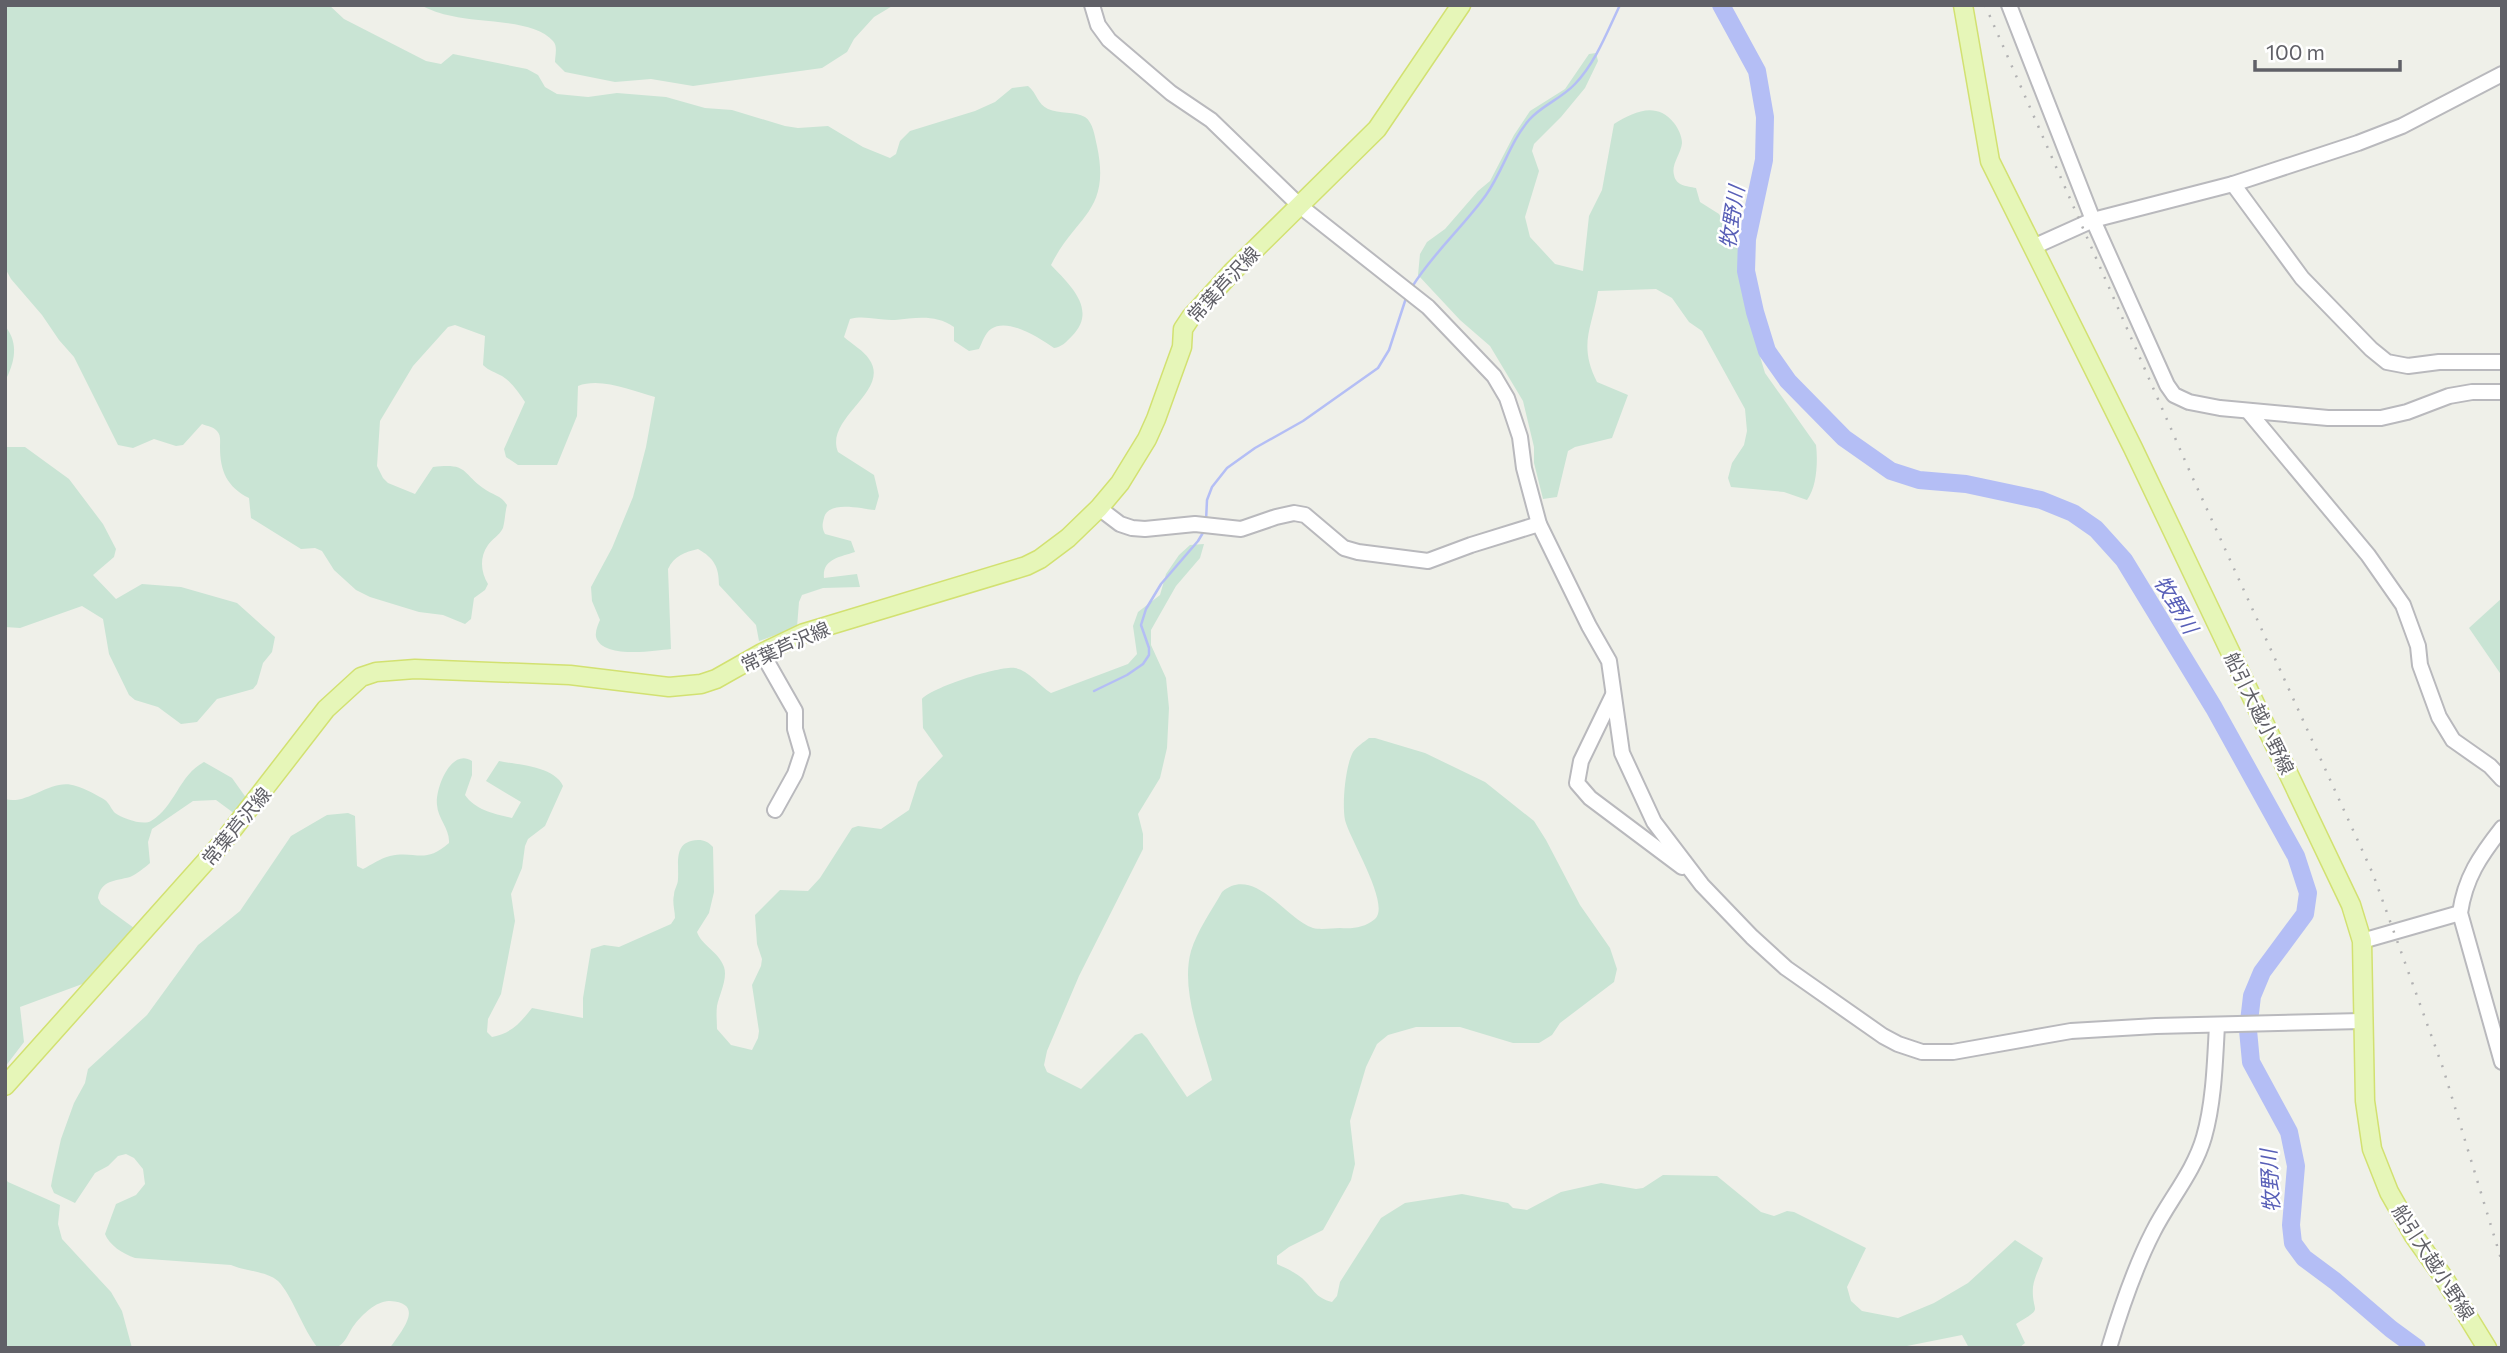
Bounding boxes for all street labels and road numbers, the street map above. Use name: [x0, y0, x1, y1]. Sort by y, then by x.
street label: 常葉芦沢線: [1182, 241, 1264, 327]
street label: 常葉芦沢線: [737, 616, 833, 676]
street label: 船引大越小野線: [2221, 648, 2299, 778]
street label: 常葉芦沢線: [197, 782, 275, 870]
street label: 船引大越小野線: [2388, 1200, 2480, 1324]

